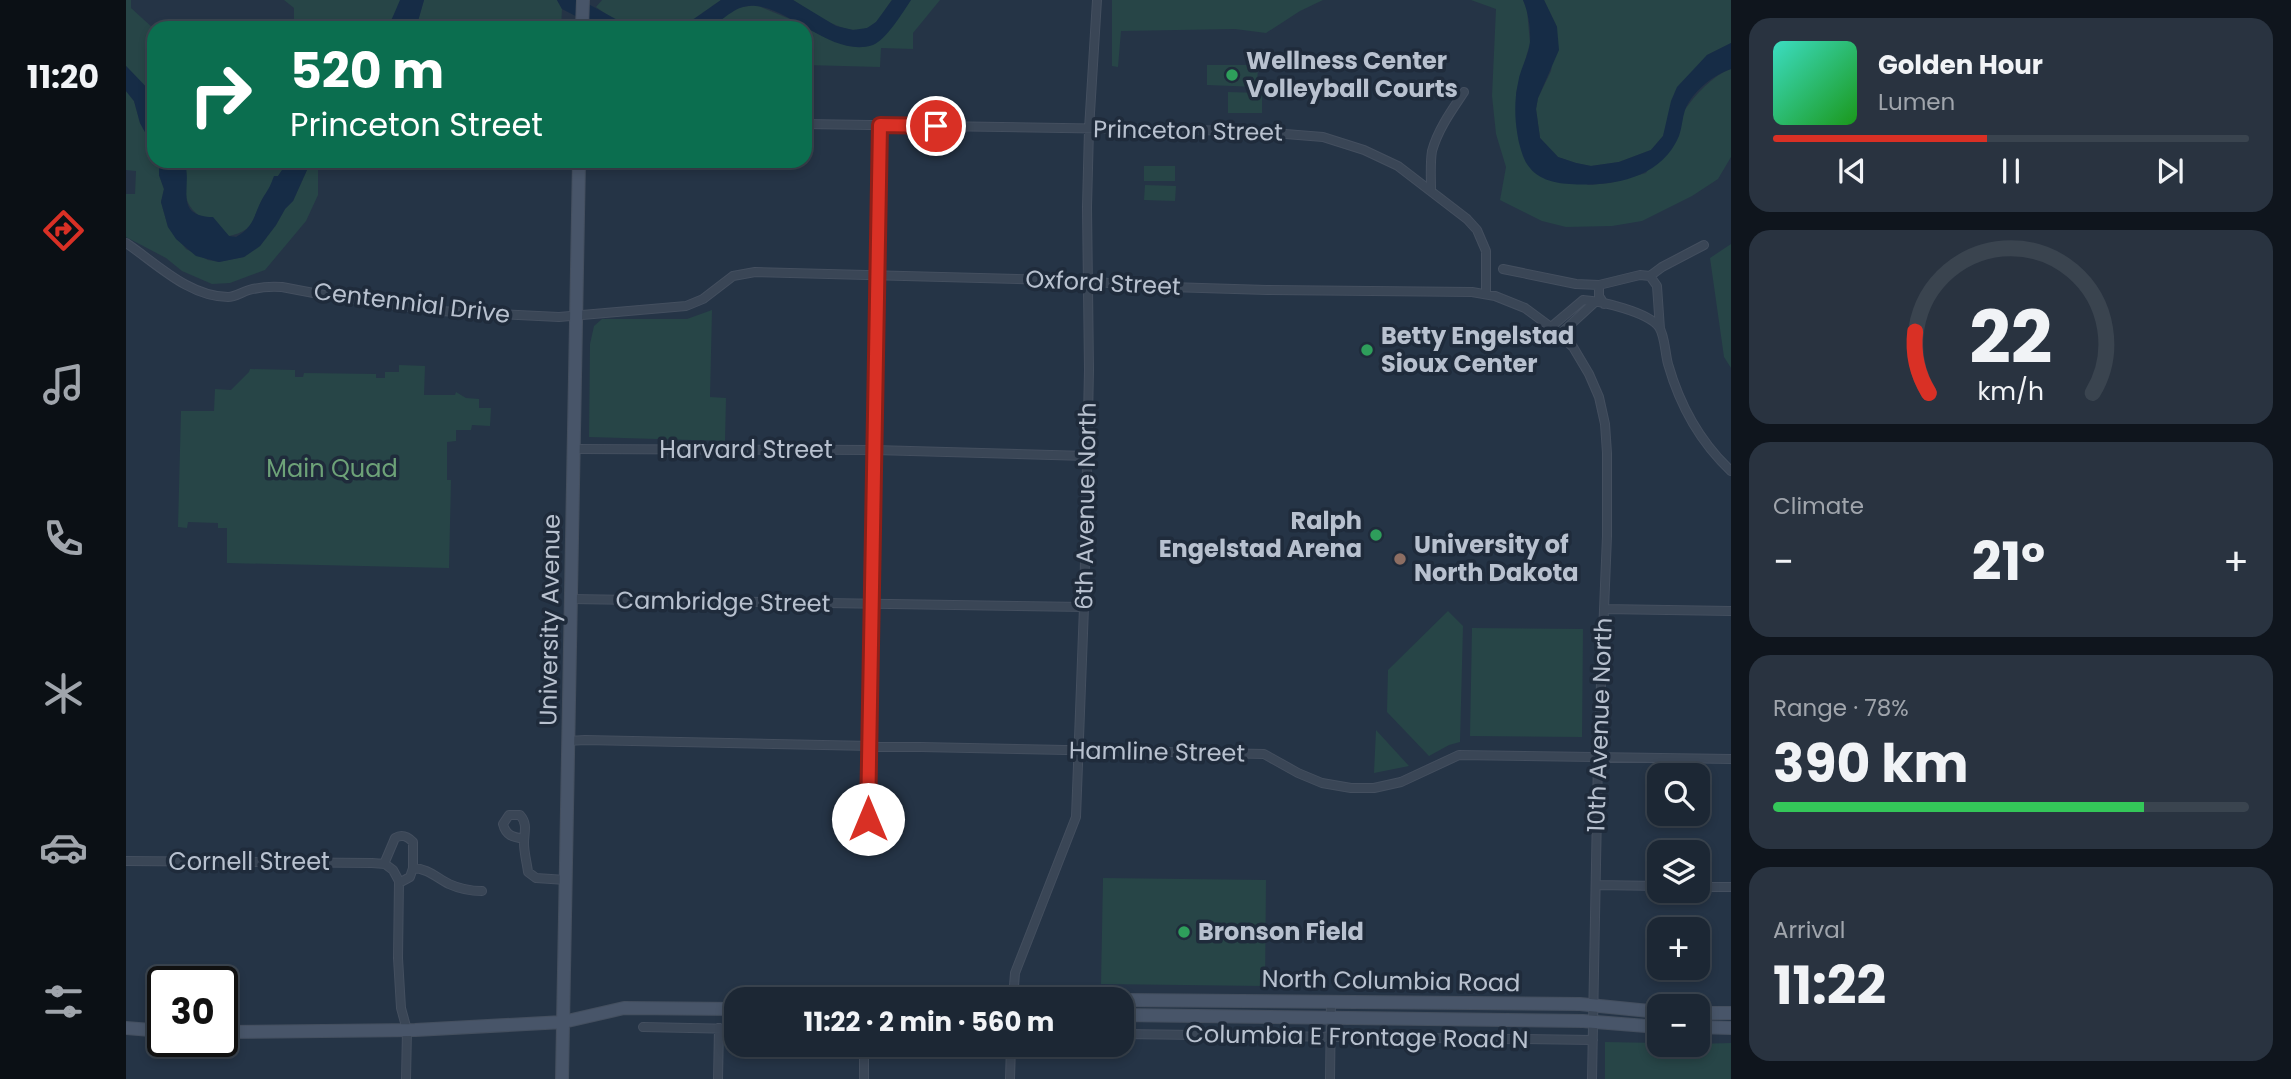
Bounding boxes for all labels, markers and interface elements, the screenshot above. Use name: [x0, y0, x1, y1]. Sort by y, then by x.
text: 520 m: [290, 37, 444, 105]
place label: Wellness Center Volleyball Courts: [1246, 44, 1458, 105]
text: Golden Hour: [1878, 47, 2043, 83]
icon: right: [175, 49, 266, 140]
text: 11:20: [27, 54, 99, 99]
marker: Wellness Center Volleyball Courts: [1224, 67, 1240, 83]
text: Lumen: [1878, 86, 1955, 118]
pin: [906, 96, 966, 156]
text: Princeton Street: [290, 102, 543, 147]
icon: arrive: [917, 107, 955, 145]
street label: Princeton Street: [1093, 112, 1283, 149]
icon: previous: [1833, 152, 1871, 190]
icon: pause: [1992, 152, 2030, 190]
icon: next: [2151, 152, 2189, 190]
icon: directions: [39, 206, 88, 255]
street label: Oxford Street: [1025, 262, 1182, 303]
street label: Centennial Drive: [312, 274, 512, 331]
text: 22: [1969, 288, 2053, 389]
place label: Betty Engelstad Sioux Center: [1381, 319, 1574, 380]
marker: Betty Engelstad Sioux Center: [1359, 342, 1375, 358]
icon: music: [39, 360, 88, 409]
text: km/h: [1978, 374, 2044, 409]
street label: 6th Avenue North: [1067, 402, 1104, 610]
street label: Harvard Street: [659, 433, 833, 466]
park label: Main Quad: [266, 452, 398, 485]
text: Climate: [1773, 490, 1864, 522]
place label: Ralph Engelstad Arena: [1159, 504, 1362, 565]
icon: phone: [39, 514, 88, 563]
street label: University Avenue: [531, 514, 568, 726]
text: 21°: [1972, 525, 2045, 598]
marker: Ralph Engelstad Arena: [1368, 527, 1384, 543]
place label: University of North Dakota: [1414, 528, 1579, 589]
text: −: [1773, 535, 1794, 588]
text: +: [2223, 535, 2249, 588]
marker: University of North Dakota: [1392, 551, 1408, 567]
street label: Cambridge Street: [615, 583, 831, 620]
street label: 10th Avenue North: [1579, 617, 1620, 833]
icon: climate: [39, 669, 88, 718]
text: Range · 78%: [1773, 692, 1909, 724]
text: 390 km: [1773, 727, 1969, 800]
street label: Hamline Street: [1069, 733, 1245, 770]
map controls: [1647, 763, 1710, 1057]
button: search: [1647, 763, 1710, 826]
position arrow: [831, 782, 905, 856]
icon: car: [39, 823, 88, 872]
button: layers: [1647, 840, 1710, 903]
street label: Cornell Street: [168, 845, 330, 878]
text: Arrival: [1773, 914, 1845, 946]
place label: Bronson Field: [1198, 915, 1364, 948]
button: +: [1647, 917, 1710, 980]
marker: Bronson Field: [1176, 924, 1192, 940]
text: 11:22: [1773, 949, 1886, 1022]
street label: North Columbia Road: [1261, 962, 1521, 999]
speed limit sign: 30: [147, 966, 238, 1057]
icon: filters: [39, 977, 88, 1026]
button: −: [1647, 994, 1710, 1057]
text: 11:22 · 2 min · 560 m: [804, 1004, 1054, 1040]
street label: Columbia E Frontage Road N: [1185, 1017, 1529, 1056]

